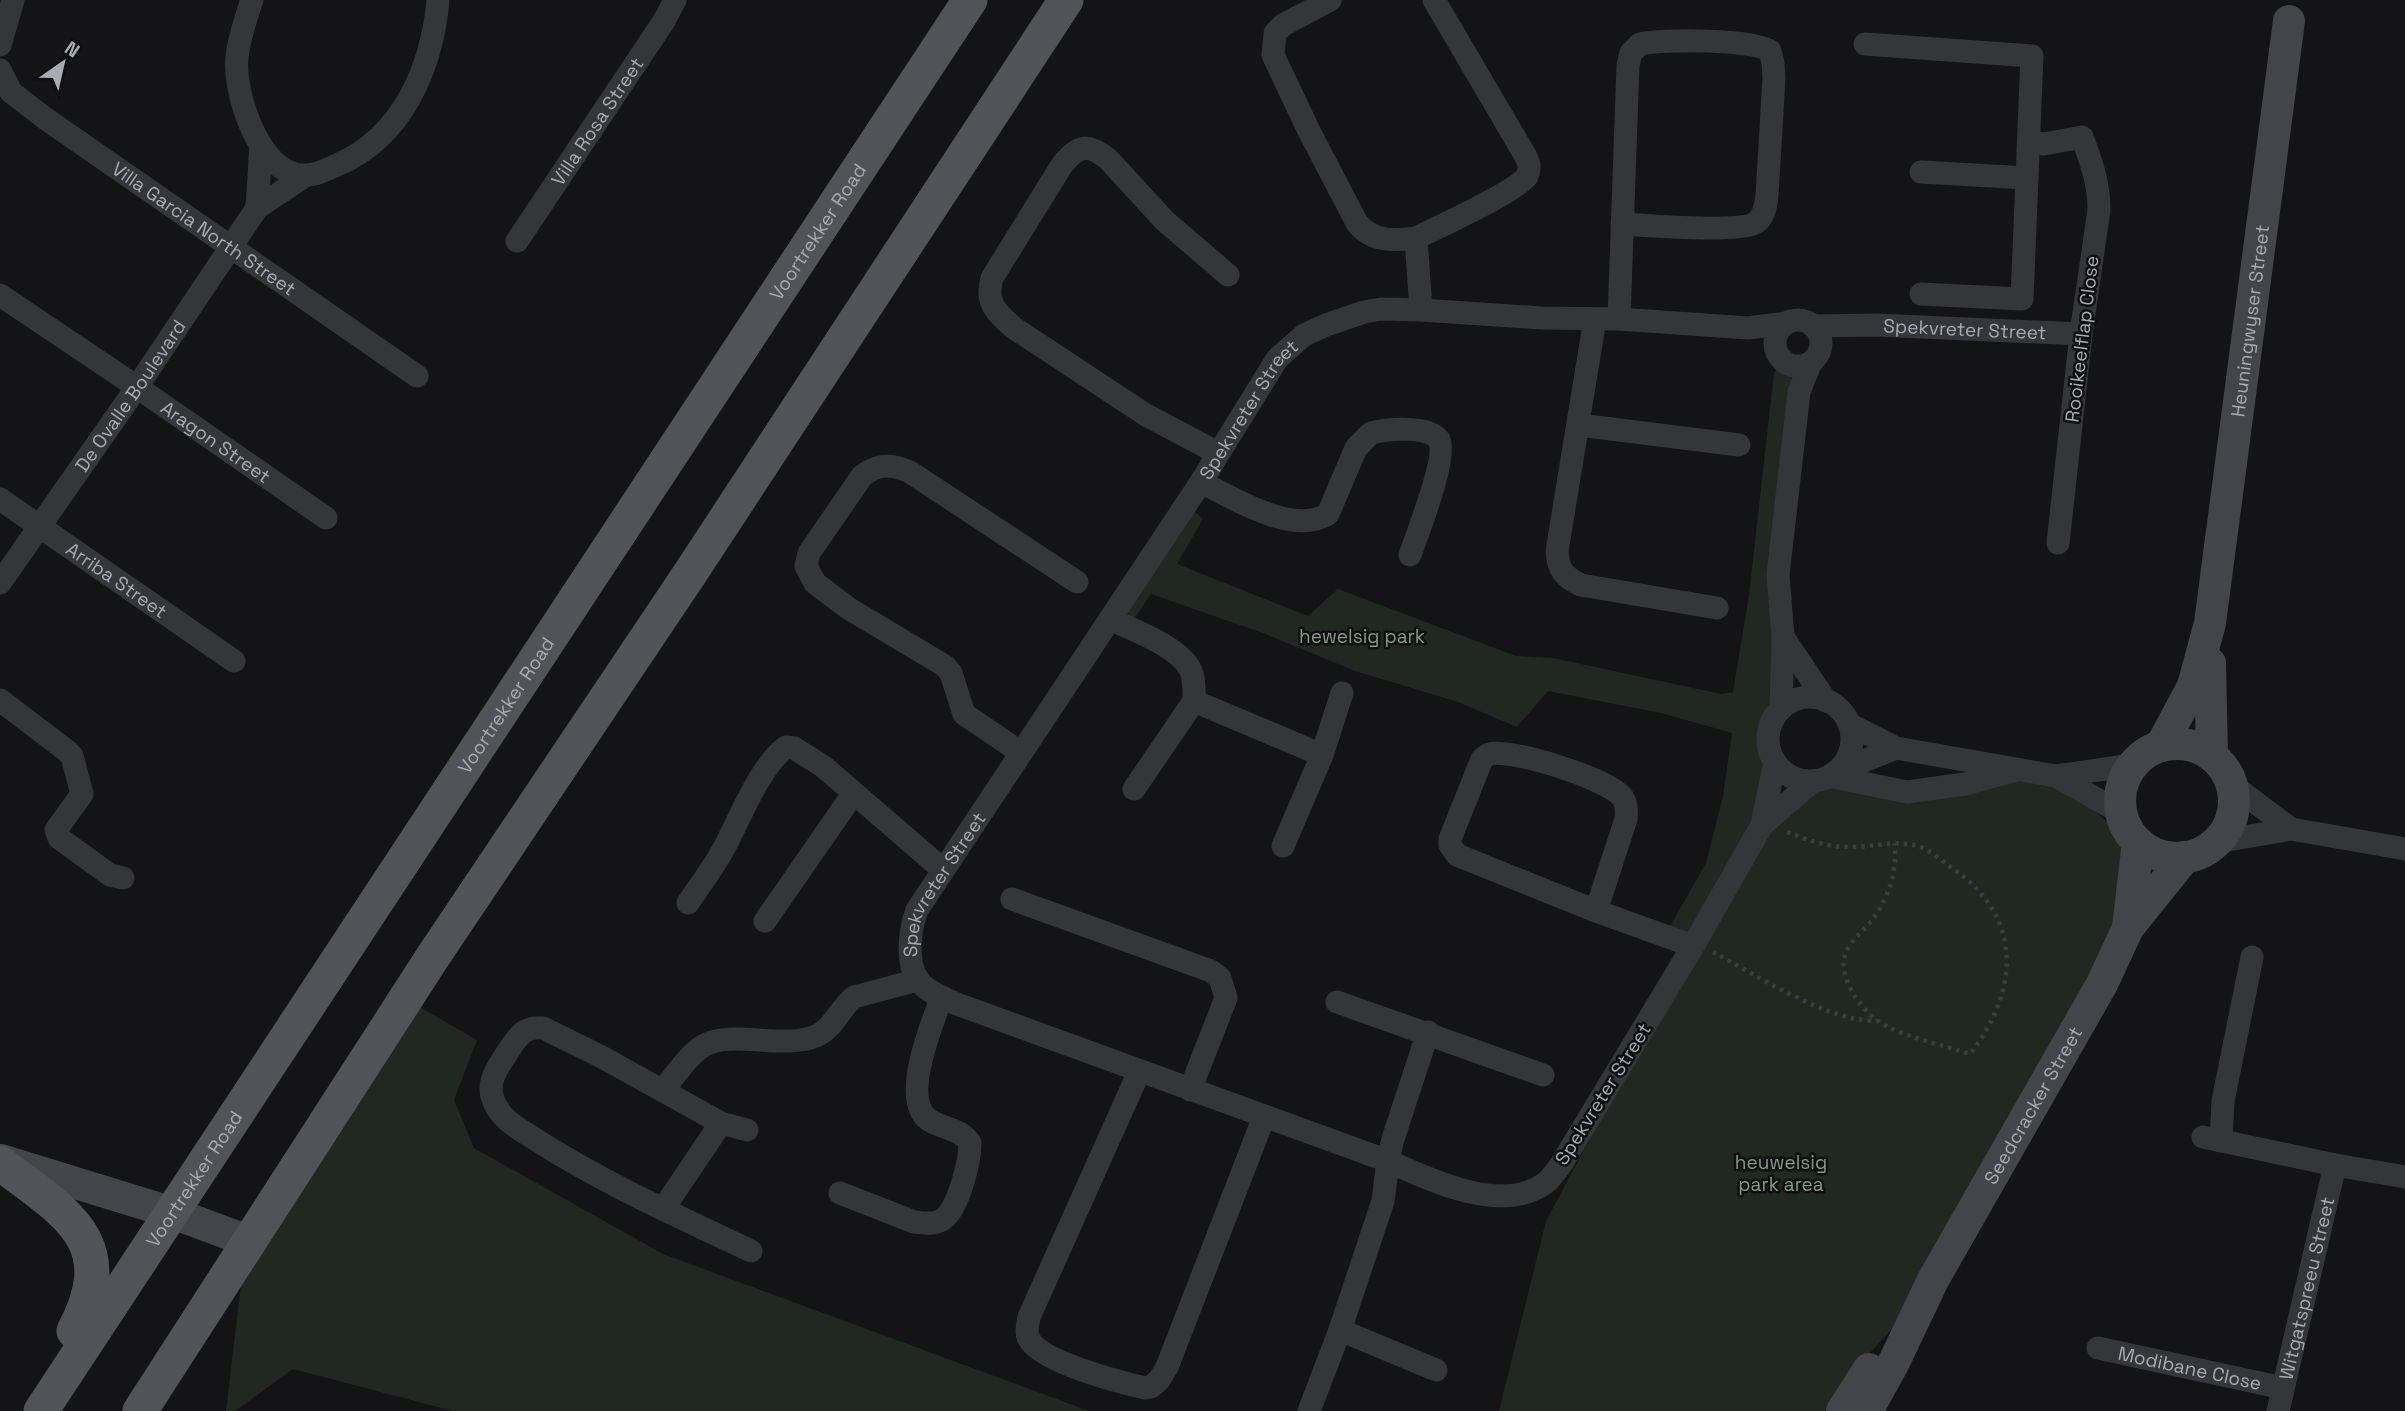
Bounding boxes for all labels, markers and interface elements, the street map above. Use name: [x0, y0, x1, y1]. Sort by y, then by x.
north arrow: [28, 28, 98, 98]
text: N: [60, 35, 84, 63]
street label: Villa Rosa Street: [545, 52, 649, 190]
street label: Villa Garcia North Street: [107, 156, 301, 301]
street label: Voortrekker Road: [763, 159, 871, 305]
street label: Heuningwyser Street: [2225, 223, 2275, 419]
street label: Rooikeelflap Close: [2059, 254, 2105, 424]
street label: Spekvreter Street: [1883, 313, 2047, 345]
street label: De Ovalle Boulevard: [69, 315, 191, 477]
street label: Spekvreter Street: [1193, 334, 1303, 484]
street label: Aragon Street: [156, 395, 276, 488]
street label: Arriba Street: [61, 536, 172, 623]
park label: hewelsig park: [1299, 624, 1425, 649]
street label: Voortrekker Road: [452, 632, 560, 778]
street label: Spekvreter Street: [897, 807, 991, 958]
street label: Spekvreter Street: [1549, 1018, 1657, 1170]
street label: Seedcracker Street: [1978, 1022, 2088, 1189]
street label: Voortrekker Road: [140, 1106, 248, 1252]
park label: heuwelsig park area: [1735, 1150, 1827, 1197]
street label: Witgatspreeu Street: [2273, 1194, 2340, 1382]
street label: Modibane Close: [2116, 1340, 2264, 1396]

